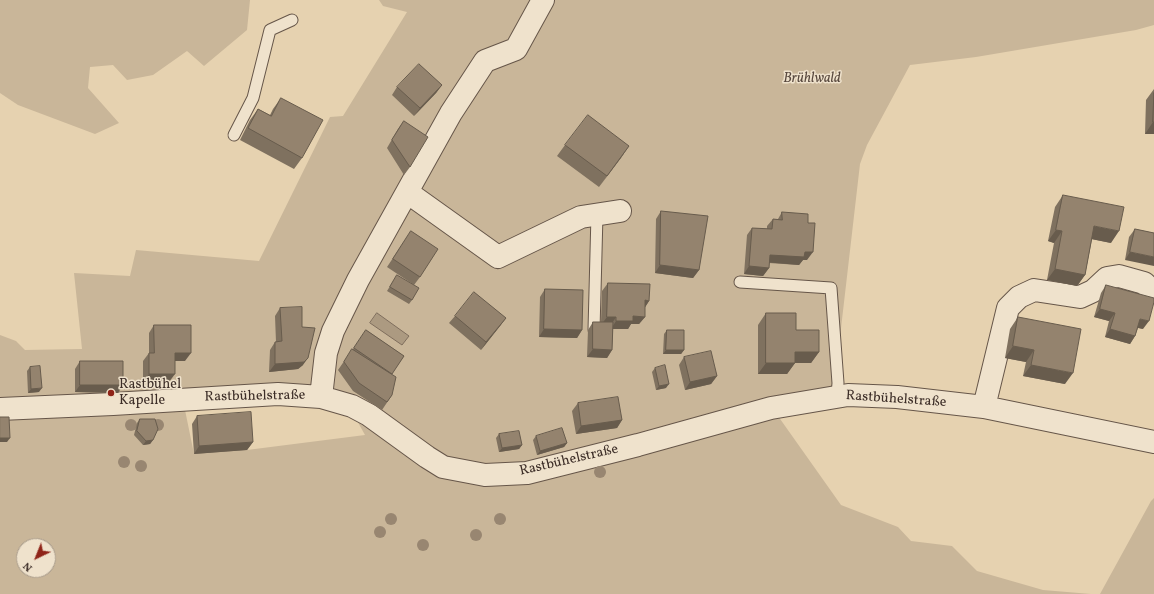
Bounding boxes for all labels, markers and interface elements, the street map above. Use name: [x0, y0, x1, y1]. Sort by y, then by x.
park label: Brühlwald: [783, 71, 841, 87]
place label: Rastbühel Kapelle: [119, 377, 181, 410]
marker: Rastbühel Kapelle: [106, 388, 116, 398]
street label: Rastbühelstraße: [204, 388, 306, 406]
street label: Rastbühelstraße: [845, 388, 947, 412]
street label: Rastbühelstraße: [518, 441, 620, 481]
north arrow: [16, 538, 56, 578]
text: N: [20, 558, 36, 575]

